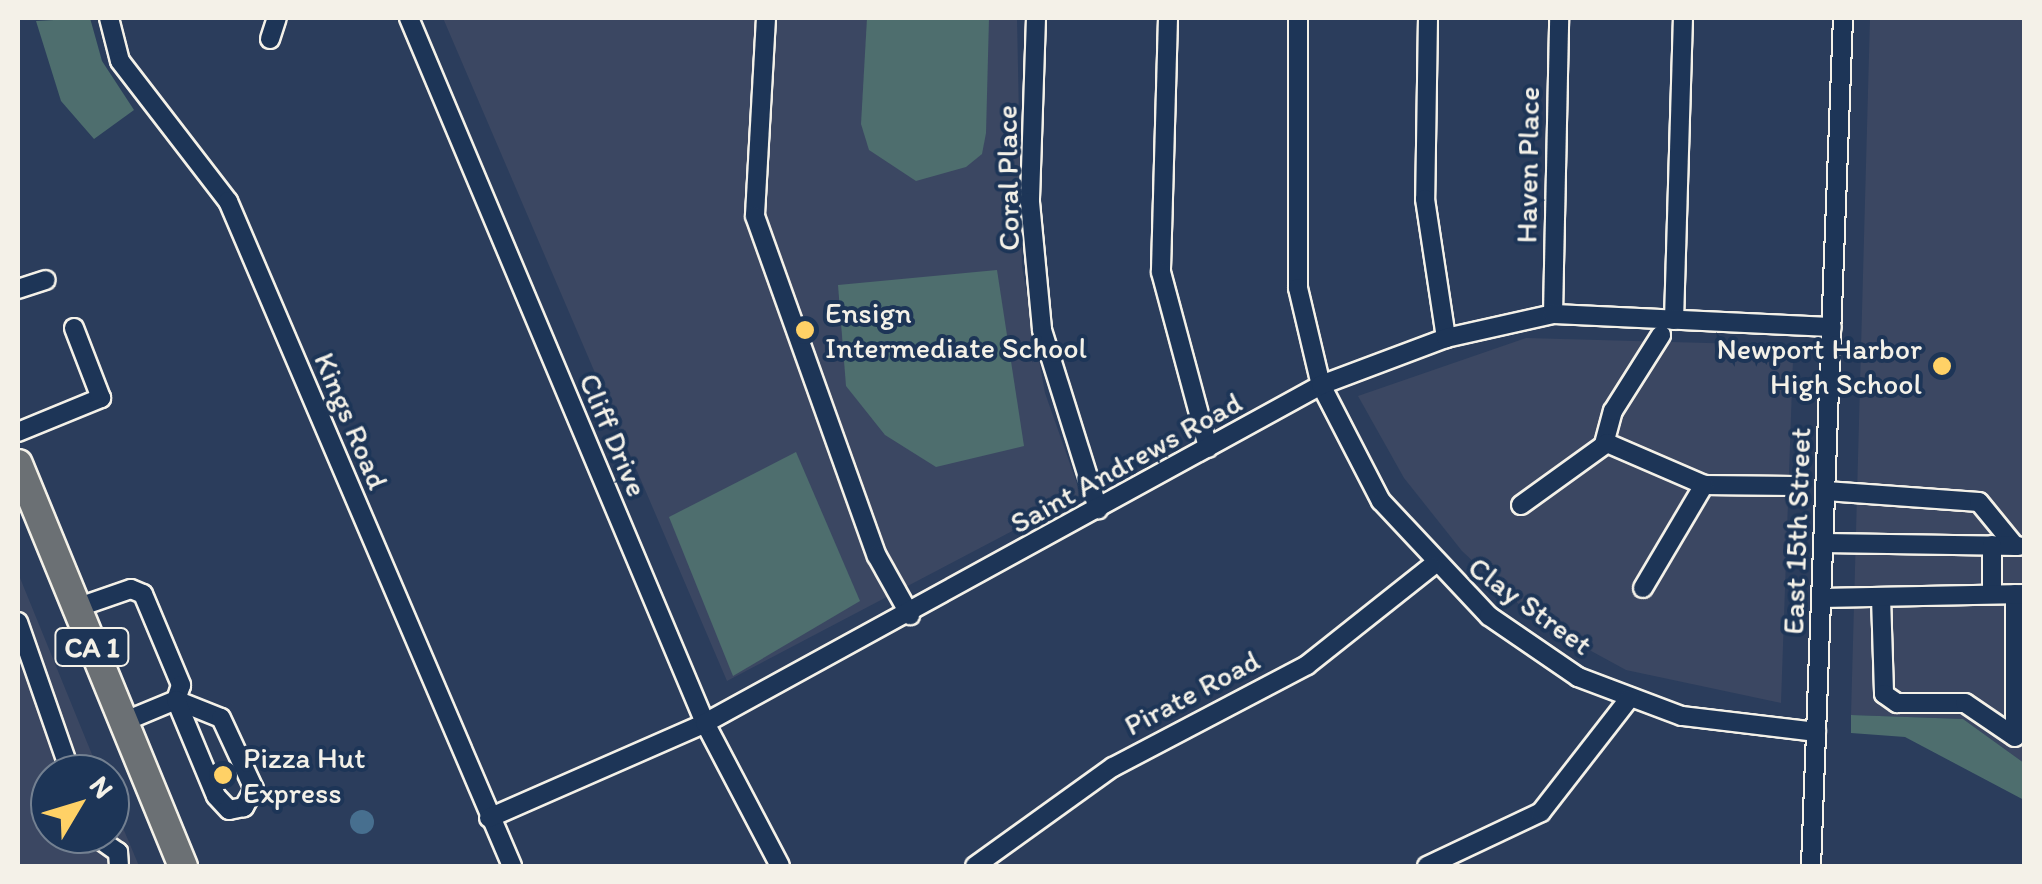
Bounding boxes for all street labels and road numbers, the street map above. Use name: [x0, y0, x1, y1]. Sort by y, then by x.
street label: Haven Place: [1509, 87, 1547, 243]
street label: Coral Place: [989, 105, 1027, 251]
street label: Kings Road: [306, 348, 396, 494]
street label: Cliff Drive: [571, 367, 655, 503]
street label: Saint Andrews Road: [1004, 385, 1248, 541]
street label: East 15th Street: [1775, 428, 1819, 634]
street label: Clay Street: [1461, 549, 1599, 663]
road number: CA 1: [52, 624, 132, 670]
street label: Pirate Road: [1118, 642, 1266, 744]

